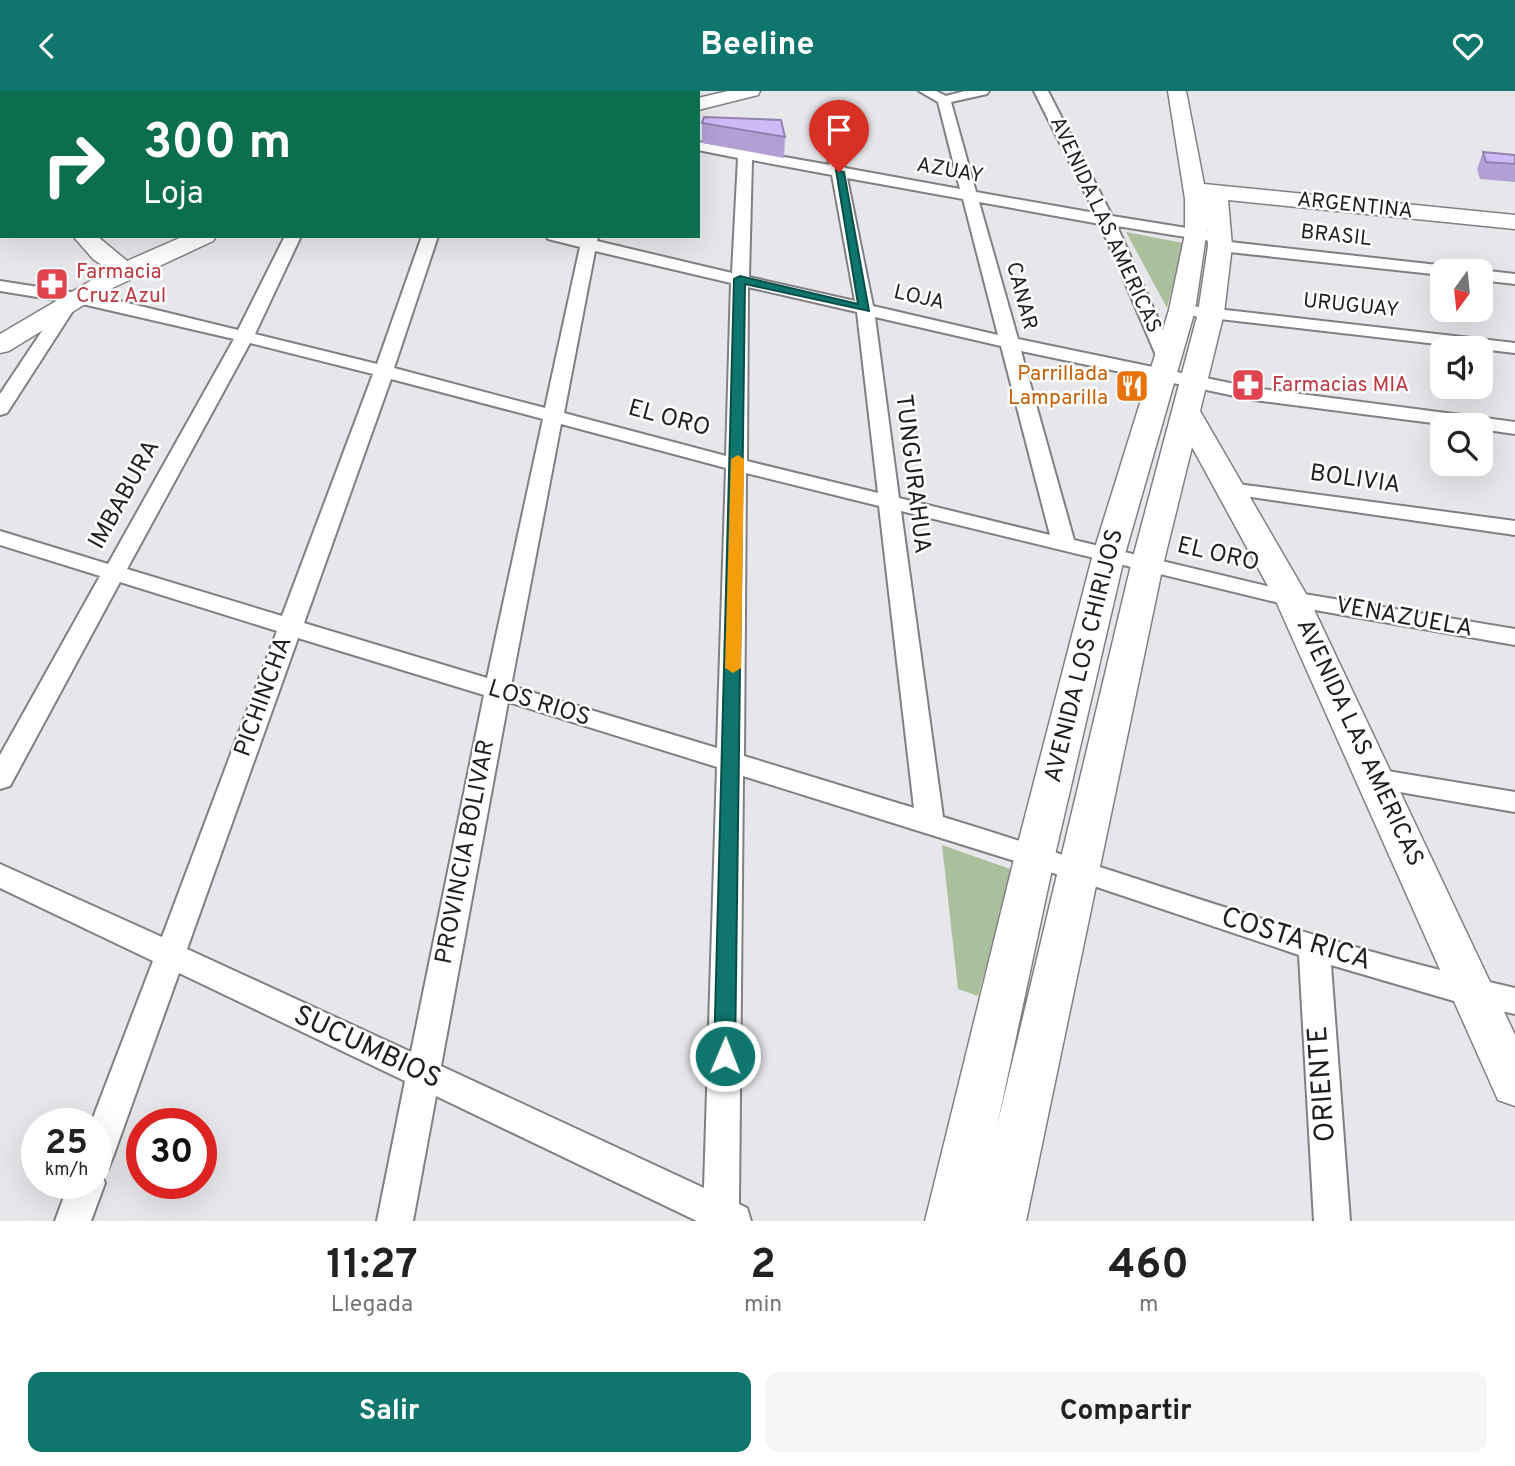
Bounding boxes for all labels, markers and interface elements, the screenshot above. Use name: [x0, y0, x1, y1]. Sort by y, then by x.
text: Beeline: [701, 26, 814, 66]
icon: back: [28, 27, 66, 65]
icon: heart: [1449, 27, 1487, 65]
pin: [809, 100, 869, 172]
icon: arrive: [820, 111, 858, 149]
street label: AVENIDA LAS AMERICAS: [1043, 112, 1167, 338]
text: 300 m: [143, 114, 291, 176]
icon: right: [28, 119, 119, 210]
street label: AZUAY: [914, 152, 986, 190]
text: Loja: [143, 175, 204, 215]
street label: ARGENTINA: [1296, 187, 1414, 225]
street label: BRASIL: [1299, 219, 1373, 253]
place label: Farmacia Cruz Azul: [76, 259, 166, 310]
street label: CANAR: [999, 259, 1043, 333]
north arrow: [1430, 259, 1493, 322]
map controls: [1430, 259, 1493, 476]
pharmacy icon: Farmacia Cruz Azul: [33, 265, 71, 303]
street label: LOJA: [891, 279, 947, 317]
street label: URUGUAY: [1302, 288, 1400, 324]
button: sound: [1430, 336, 1493, 399]
place label: Parrillada Lamparilla: [1008, 361, 1108, 412]
pharmacy icon: Farmacias MIA: [1229, 366, 1267, 404]
restaurant icon: Parrillada Lamparilla: [1113, 367, 1151, 405]
place label: Farmacias MIA: [1272, 372, 1409, 399]
street label: TUNGURAHUA: [887, 393, 937, 555]
street label: EL ORO: [625, 394, 713, 444]
button: search: [1430, 413, 1493, 476]
street label: IMBABURA: [83, 435, 167, 555]
street label: BOLIVIA: [1308, 459, 1402, 501]
street label: AVENIDA LOS CHIRIJOS: [1039, 526, 1131, 786]
street label: EL ORO: [1174, 531, 1262, 579]
street label: VENAZUELA: [1333, 591, 1475, 645]
street label: AVENIDA LAS AMERICAS: [1288, 615, 1430, 871]
street label: PICHINCHA: [228, 633, 300, 761]
street label: LOS RIOS: [484, 674, 594, 734]
street label: PROVINCIA BOLIVAR: [430, 737, 502, 967]
street label: COSTA RICA: [1217, 900, 1375, 980]
street label: SUCUMBIOS: [287, 998, 447, 1098]
position arrow: [688, 1019, 762, 1093]
street label: ORIENTE: [1301, 1025, 1345, 1143]
speed limit sign: 30: [126, 1108, 217, 1199]
text: 25: [45, 1122, 88, 1166]
text: km/h: [45, 1159, 88, 1182]
text: 11:27: [326, 1240, 418, 1293]
text: 2: [750, 1240, 776, 1293]
text: 460: [1108, 1240, 1189, 1293]
text: Llegada: [331, 1291, 413, 1320]
text: min: [744, 1291, 782, 1320]
text: m: [1139, 1291, 1158, 1320]
button: Salir: [28, 1372, 751, 1452]
button: Compartir: [765, 1372, 1487, 1452]

